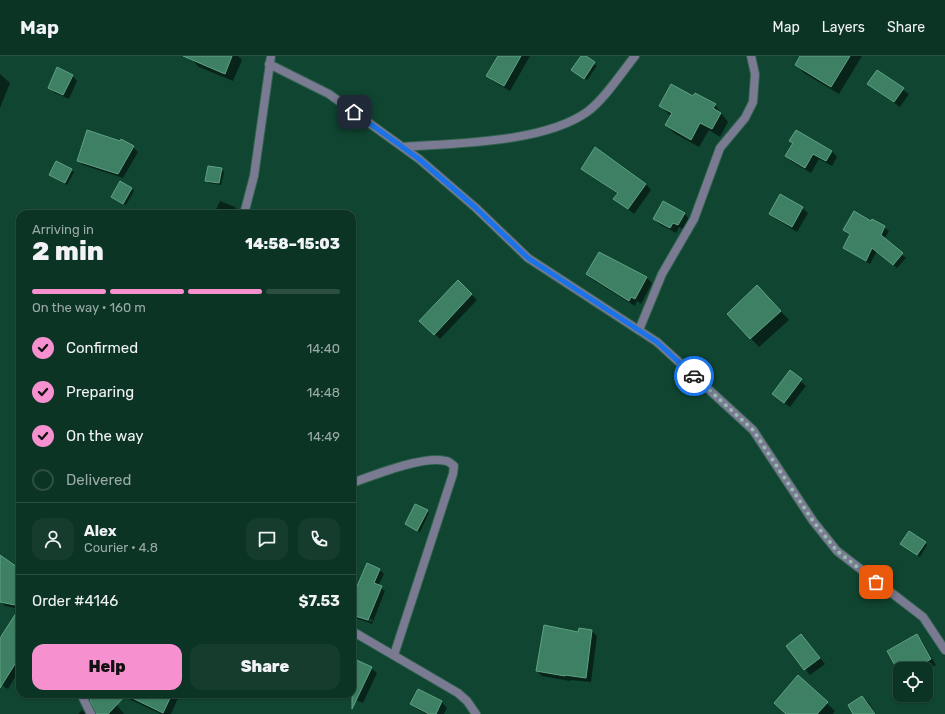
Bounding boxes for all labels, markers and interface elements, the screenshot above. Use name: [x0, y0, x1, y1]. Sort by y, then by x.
text: Map: [20, 16, 59, 39]
text: Map: [773, 19, 800, 36]
text: Layers: [822, 19, 865, 36]
text: Share: [887, 19, 925, 36]
pin: [337, 95, 371, 129]
icon: home: [343, 101, 365, 123]
text: Arriving in: [32, 222, 94, 237]
text: 14:58–15:03: [245, 235, 340, 253]
text: 2 min: [32, 236, 104, 267]
text: On the way · 160 m: [32, 300, 146, 315]
icon: check: [32, 337, 54, 359]
text: Confirmed: [66, 339, 138, 357]
text: 14:40: [307, 341, 340, 356]
courier: [674, 356, 714, 396]
icon: car: [683, 365, 705, 387]
icon: check: [32, 381, 54, 403]
text: Preparing: [66, 383, 134, 401]
text: 14:48: [307, 385, 340, 400]
icon: check: [32, 425, 54, 447]
text: On the way: [66, 427, 144, 445]
text: 14:49: [307, 429, 340, 444]
text: Delivered: [66, 471, 131, 489]
button: person: [32, 518, 74, 560]
button: chat: [246, 518, 288, 560]
button: phone: [298, 518, 340, 560]
text: Alex: [84, 522, 117, 540]
text: Courier · 4.8: [84, 540, 158, 555]
pin: [859, 565, 893, 599]
icon: bag: [865, 571, 887, 593]
text: Order #4146: [32, 592, 118, 610]
text: $7.53: [298, 592, 340, 610]
button: Help: [32, 644, 182, 690]
button: Share: [190, 644, 340, 690]
map controls: [893, 662, 933, 702]
button: locate: [893, 662, 933, 702]

